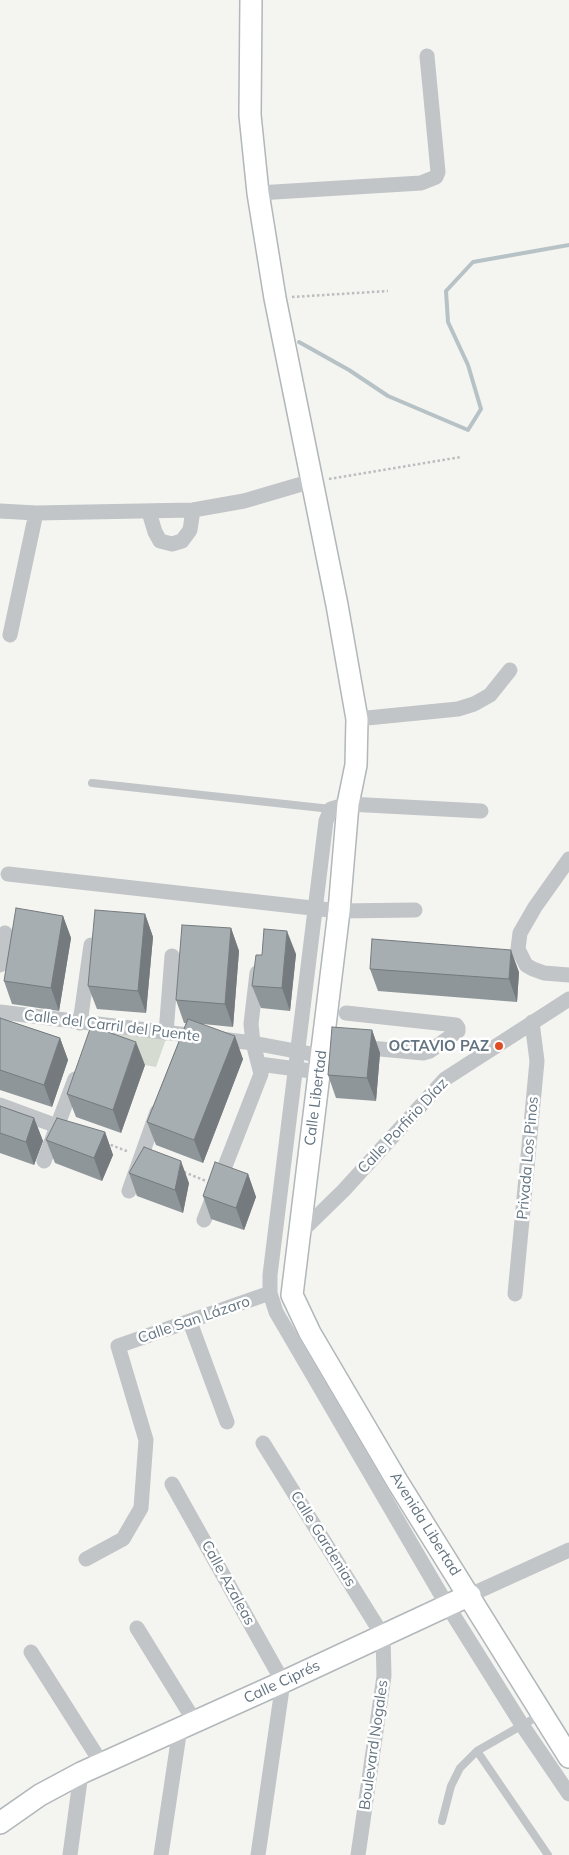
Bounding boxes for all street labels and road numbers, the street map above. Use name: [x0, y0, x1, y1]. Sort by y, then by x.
street label: Calle del Carril del Puente: [23, 1006, 201, 1046]
street label: Calle Libertad: [301, 1049, 331, 1147]
street label: Calle Porfirio Díaz: [354, 1075, 452, 1177]
street label: Privada Los Pinos: [514, 1096, 542, 1220]
street label: Calle San Lázaro: [136, 1292, 252, 1348]
street label: Avenida Libertad: [386, 1469, 464, 1579]
street label: Calle Gardenias: [286, 1488, 360, 1590]
street label: Calle Azaleas: [197, 1537, 259, 1629]
street label: Calle Ciprés: [241, 1657, 323, 1707]
street label: Boulevard Nogales: [356, 1679, 392, 1811]

